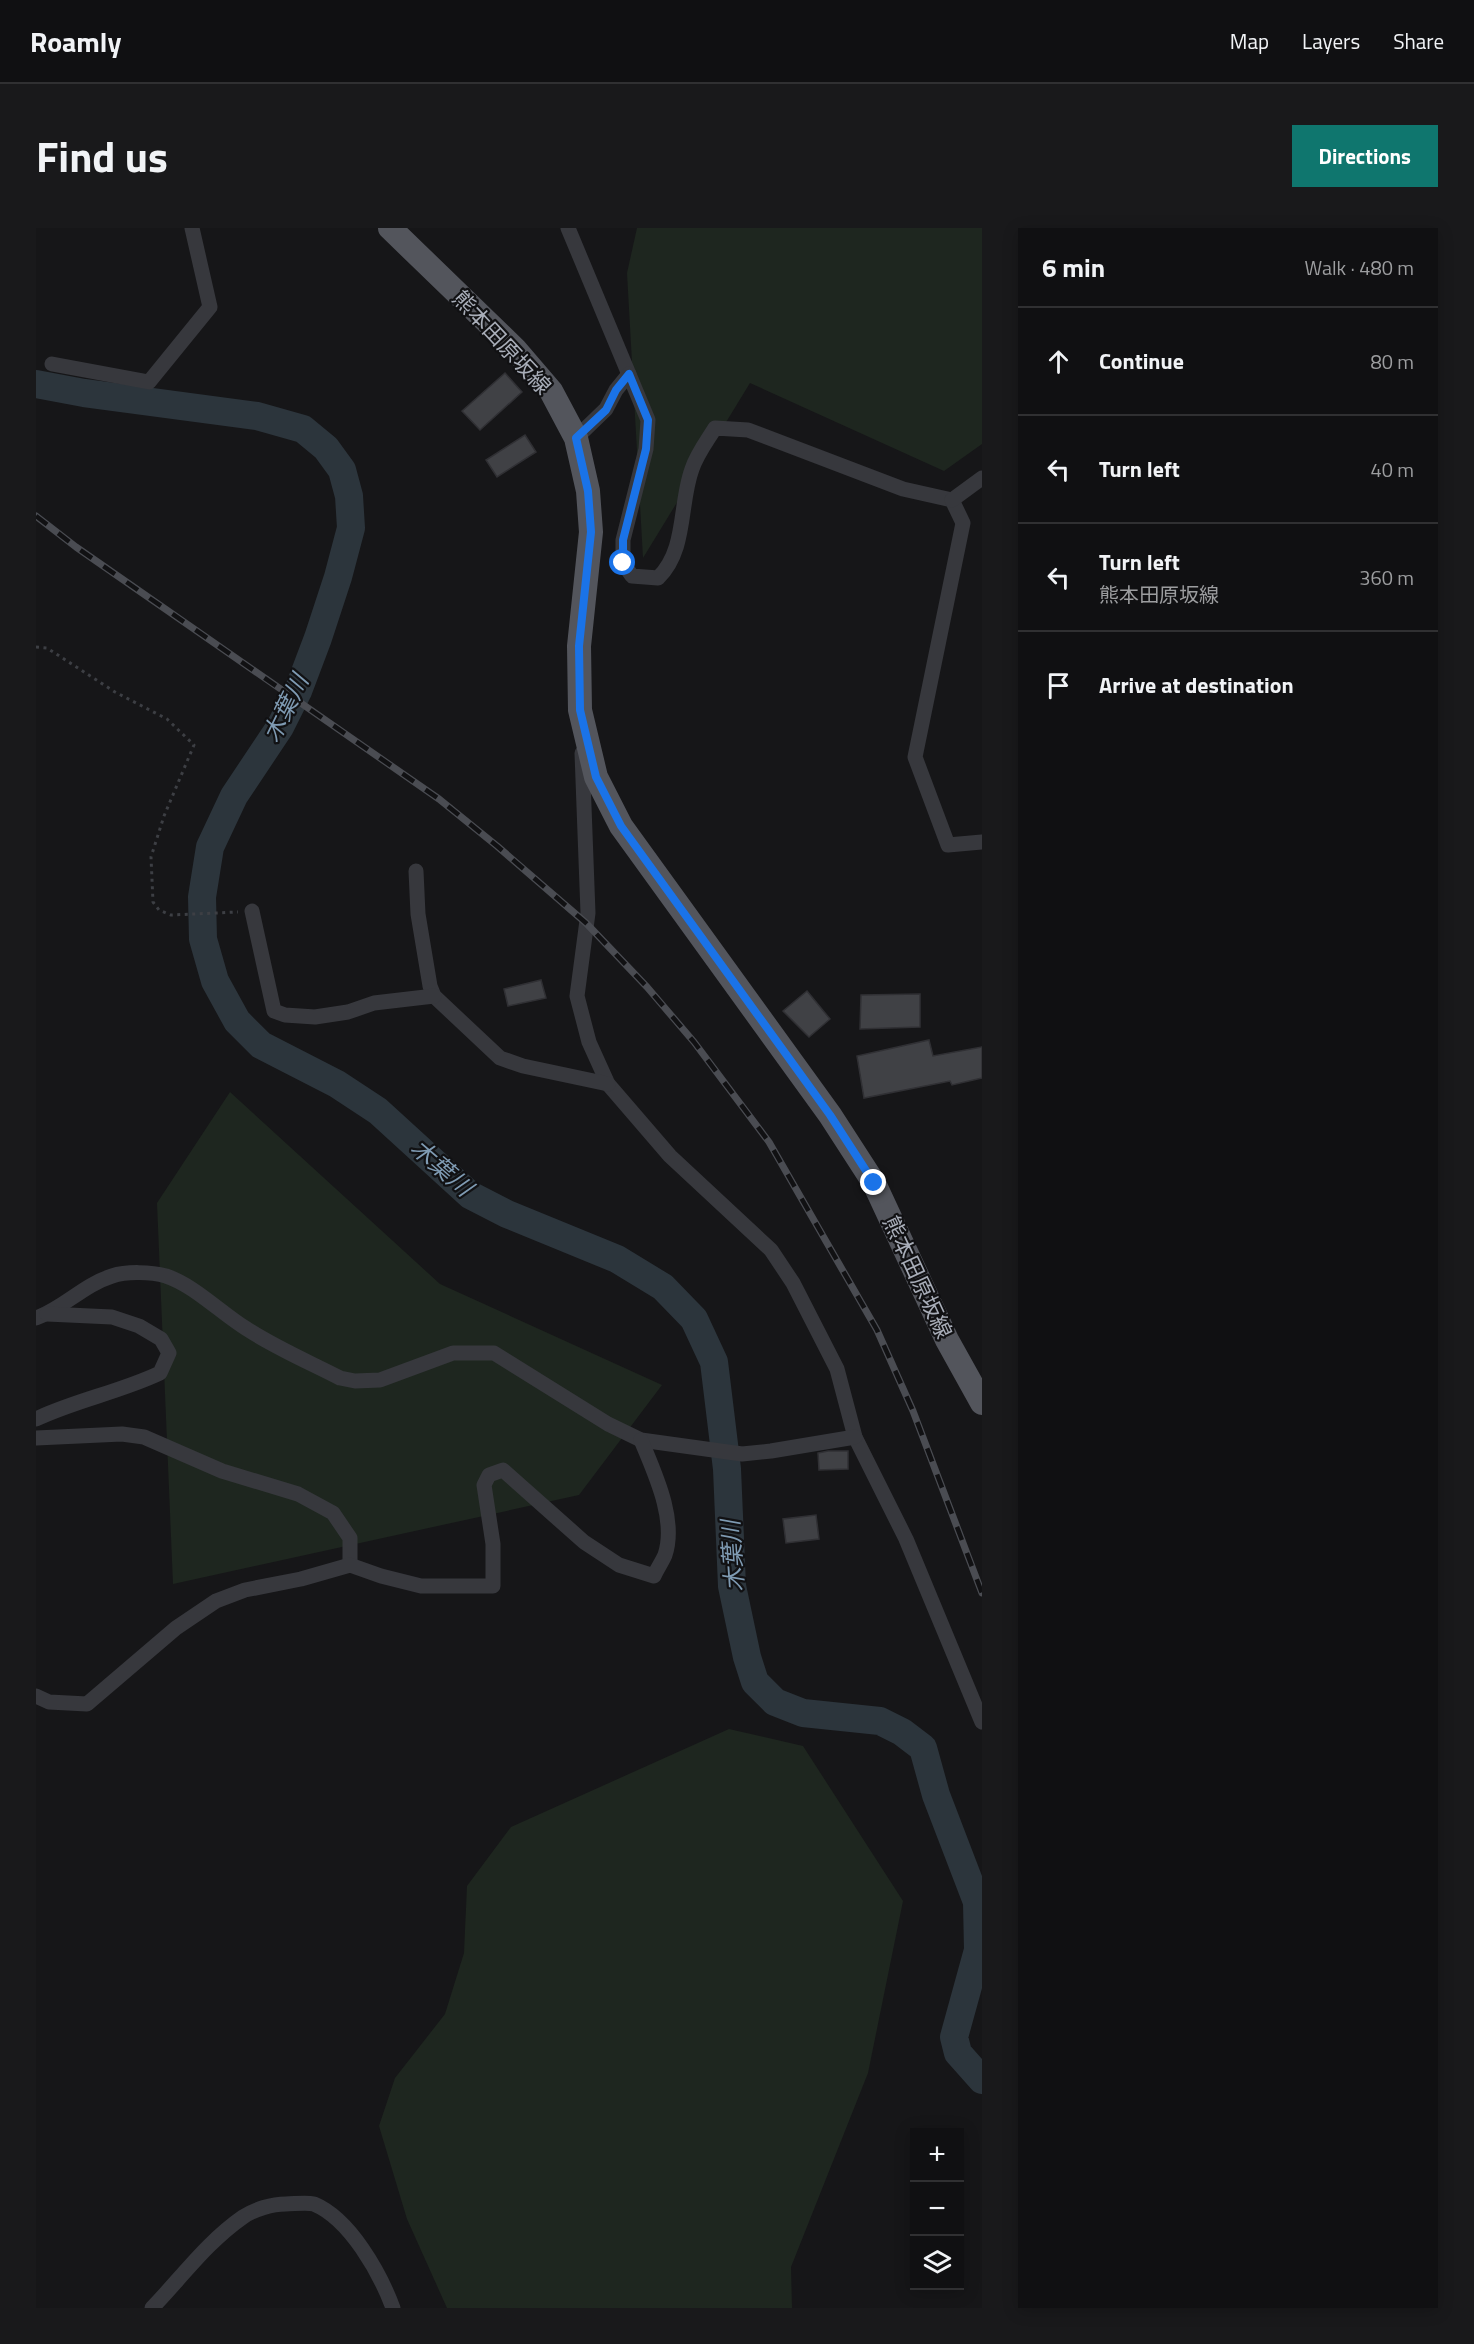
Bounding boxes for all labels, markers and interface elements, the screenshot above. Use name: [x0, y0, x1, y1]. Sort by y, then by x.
text: Roamly: [30, 20, 121, 63]
text: Map: [1230, 25, 1269, 57]
text: Layers: [1302, 25, 1360, 57]
text: Share: [1393, 25, 1444, 57]
text: Find us: [36, 124, 168, 188]
button: Directions: [1292, 125, 1438, 187]
text: 6 min: [1042, 248, 1105, 287]
text: Walk · 480 m: [1305, 252, 1414, 283]
street label: 熊本田原坂線: [445, 282, 559, 402]
text: Continue: [1099, 344, 1184, 378]
icon: ahead: [1042, 345, 1075, 378]
text: 80 m: [1370, 346, 1414, 377]
text: Turn left: [1099, 452, 1180, 486]
icon: left: [1042, 453, 1075, 486]
text: 40 m: [1370, 454, 1414, 485]
text: Turn left: [1099, 545, 1180, 579]
route start: [609, 549, 635, 575]
icon: left: [1042, 561, 1075, 594]
text: 360 m: [1359, 562, 1414, 593]
text: 熊本田原坂線: [1099, 579, 1219, 610]
water label: 木葉川: [253, 665, 318, 748]
text: Arrive at destination: [1099, 668, 1294, 702]
icon: arrive: [1042, 669, 1075, 702]
water label: 木葉川: [403, 1130, 483, 1206]
route end: [860, 1169, 886, 1195]
street label: 熊本田原坂線: [875, 1210, 961, 1344]
water label: 木葉川: [711, 1516, 752, 1593]
map controls: [910, 2128, 964, 2290]
button: +: [910, 2128, 964, 2182]
button: −: [910, 2182, 964, 2236]
button: layers: [910, 2236, 964, 2290]

